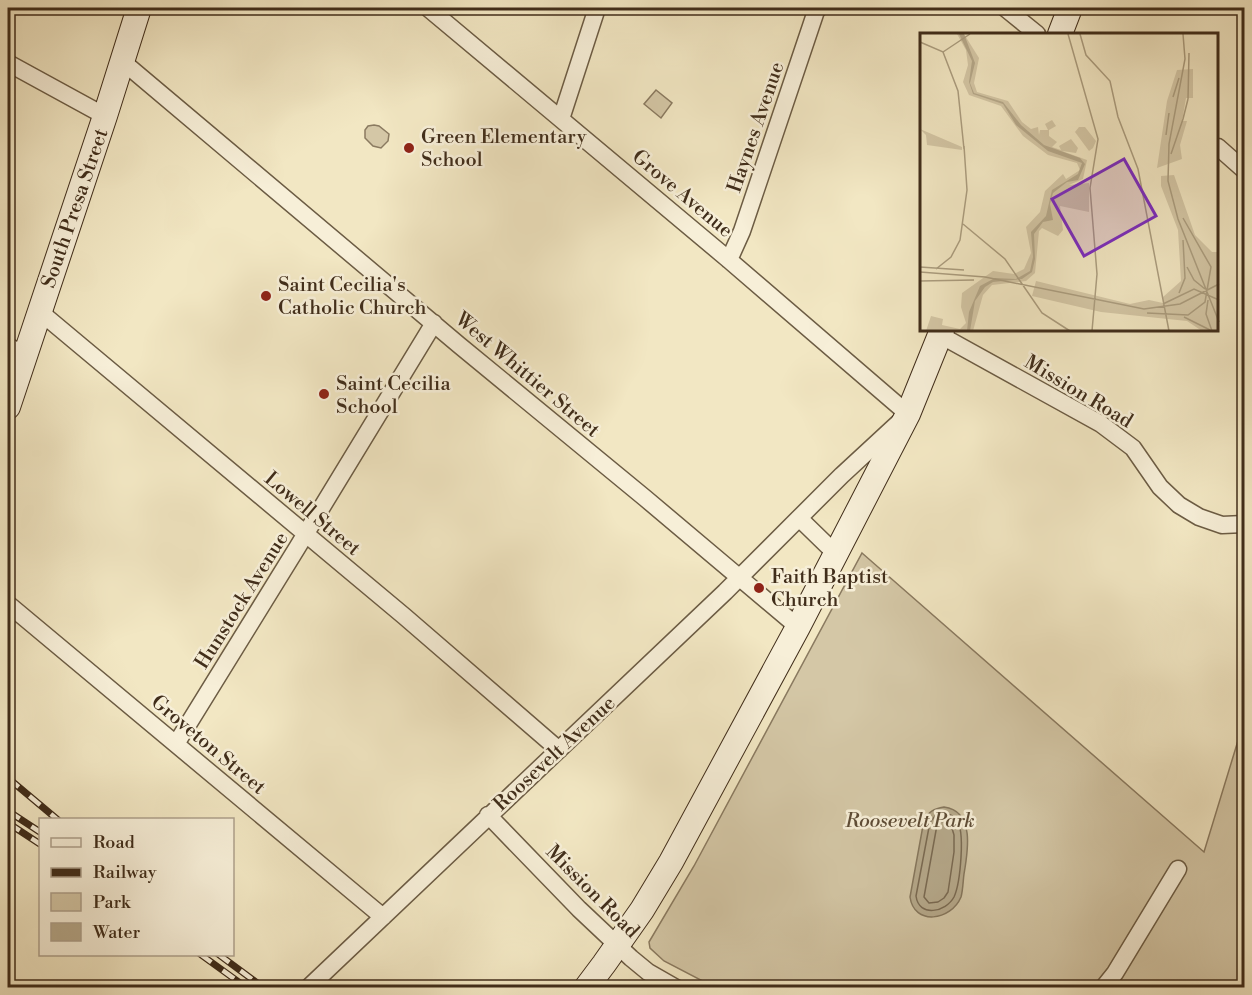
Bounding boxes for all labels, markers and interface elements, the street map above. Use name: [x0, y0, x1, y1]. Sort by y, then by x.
inset map: [920, 33, 1219, 332]
street label: Haynes Avenue: [722, 59, 790, 196]
street label: South Presa Street: [36, 125, 114, 292]
place label: Green Elementary School: [421, 125, 587, 173]
marker: Green Elementary School: [402, 141, 416, 155]
street label: Grove Avenue: [627, 145, 737, 244]
place label: Saint Cecilia's Catholic Church: [278, 273, 426, 321]
marker: Saint Cecilia's Catholic Church: [259, 289, 273, 303]
street label: West Whittier Street: [449, 307, 605, 443]
street label: Mission Road: [1019, 350, 1138, 435]
place label: Saint Cecilia School: [336, 372, 451, 420]
marker: Saint Cecilia School: [317, 387, 331, 401]
street label: Lowell Street: [259, 467, 365, 562]
street label: Hunstock Avenue: [190, 528, 294, 674]
place label: Faith Baptist Church: [771, 565, 888, 613]
marker: Faith Baptist Church: [752, 581, 766, 595]
street label: Groveton Street: [146, 690, 271, 800]
street label: Roosevelt Avenue: [489, 691, 621, 817]
park label: Roosevelt Park: [844, 809, 975, 834]
legend: [39, 818, 234, 956]
text: Road: [93, 831, 136, 854]
street label: Mission Road: [540, 840, 644, 945]
text: Railway: [93, 861, 157, 884]
text: Park: [93, 891, 132, 914]
text: Water: [92, 921, 141, 944]

